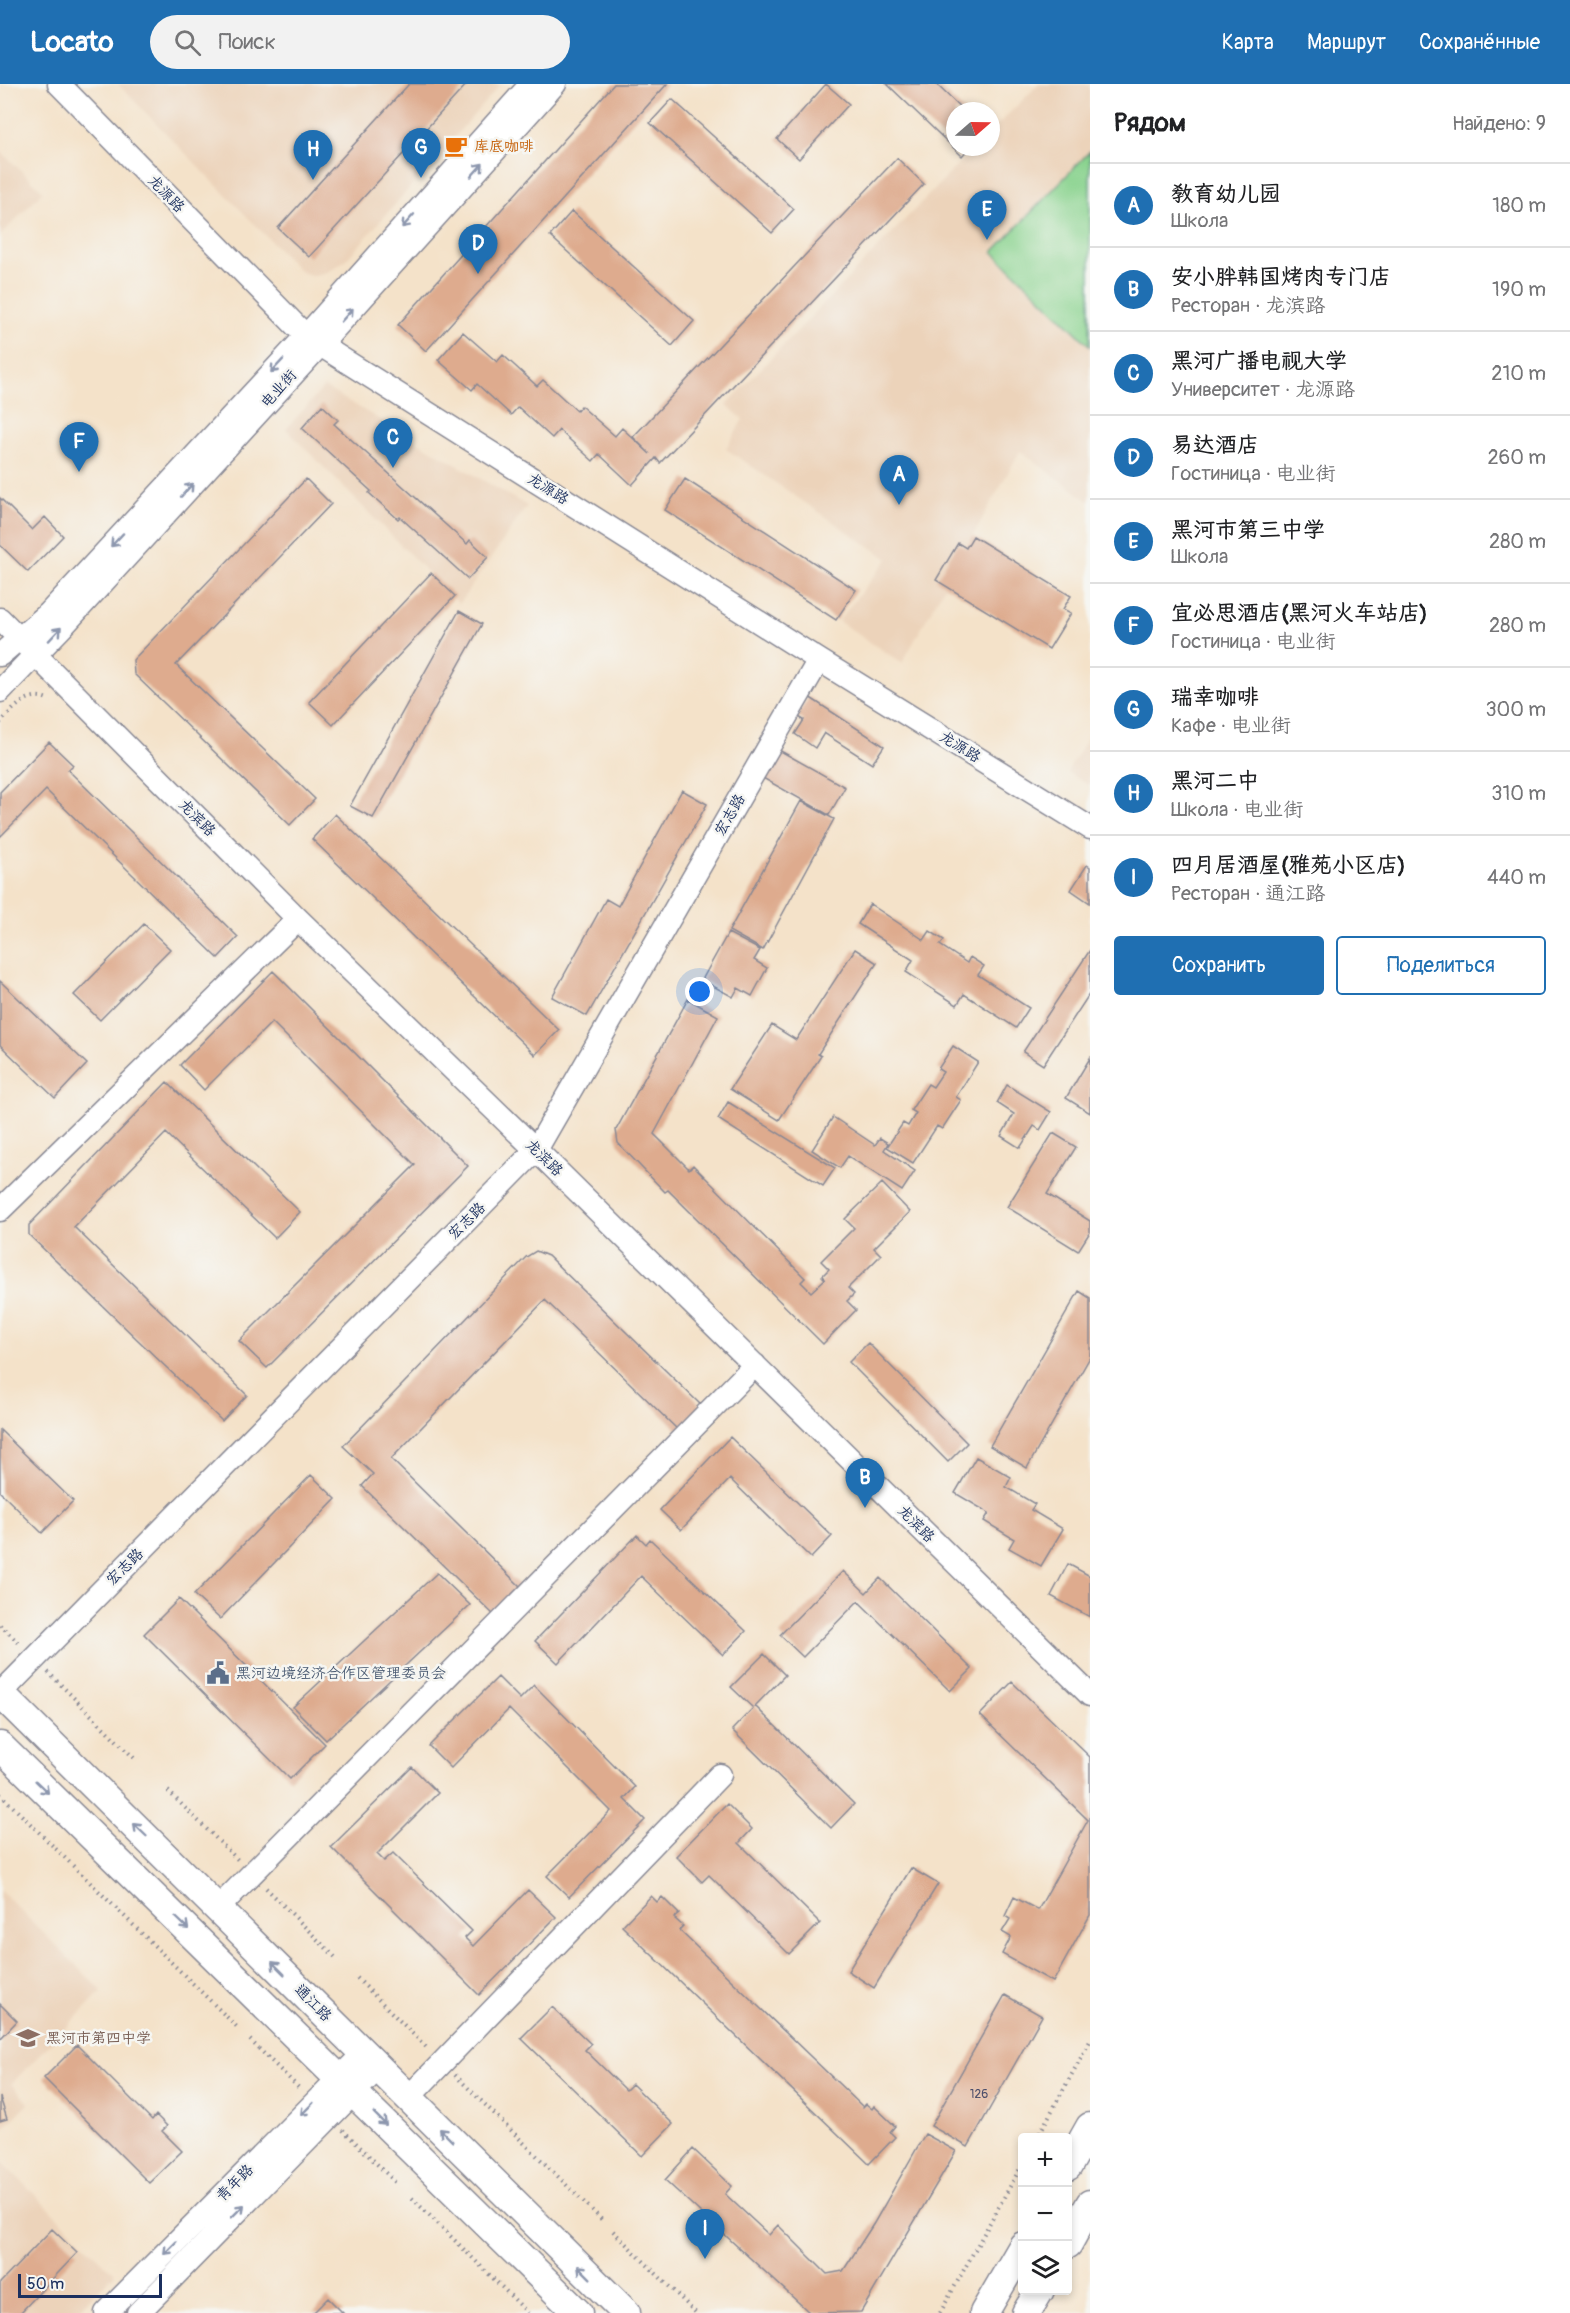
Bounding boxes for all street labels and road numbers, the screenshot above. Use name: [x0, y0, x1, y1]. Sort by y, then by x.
street label: 龙源路: [144, 171, 188, 217]
street label: 电业街: [257, 366, 301, 412]
street label: 龙源路: [524, 469, 572, 509]
street label: 龙源路: [936, 727, 984, 767]
street label: 宏志路: [711, 791, 749, 839]
street label: 龙滨路: [174, 795, 220, 841]
street label: 龙滨路: [521, 1136, 567, 1180]
street label: 宏志路: [444, 1198, 490, 1244]
street label: 龙滨路: [893, 1501, 939, 1547]
street label: 宏志路: [102, 1544, 148, 1590]
street label: 通江路: [290, 1980, 336, 2026]
street label: 青年路: [212, 2160, 258, 2206]

